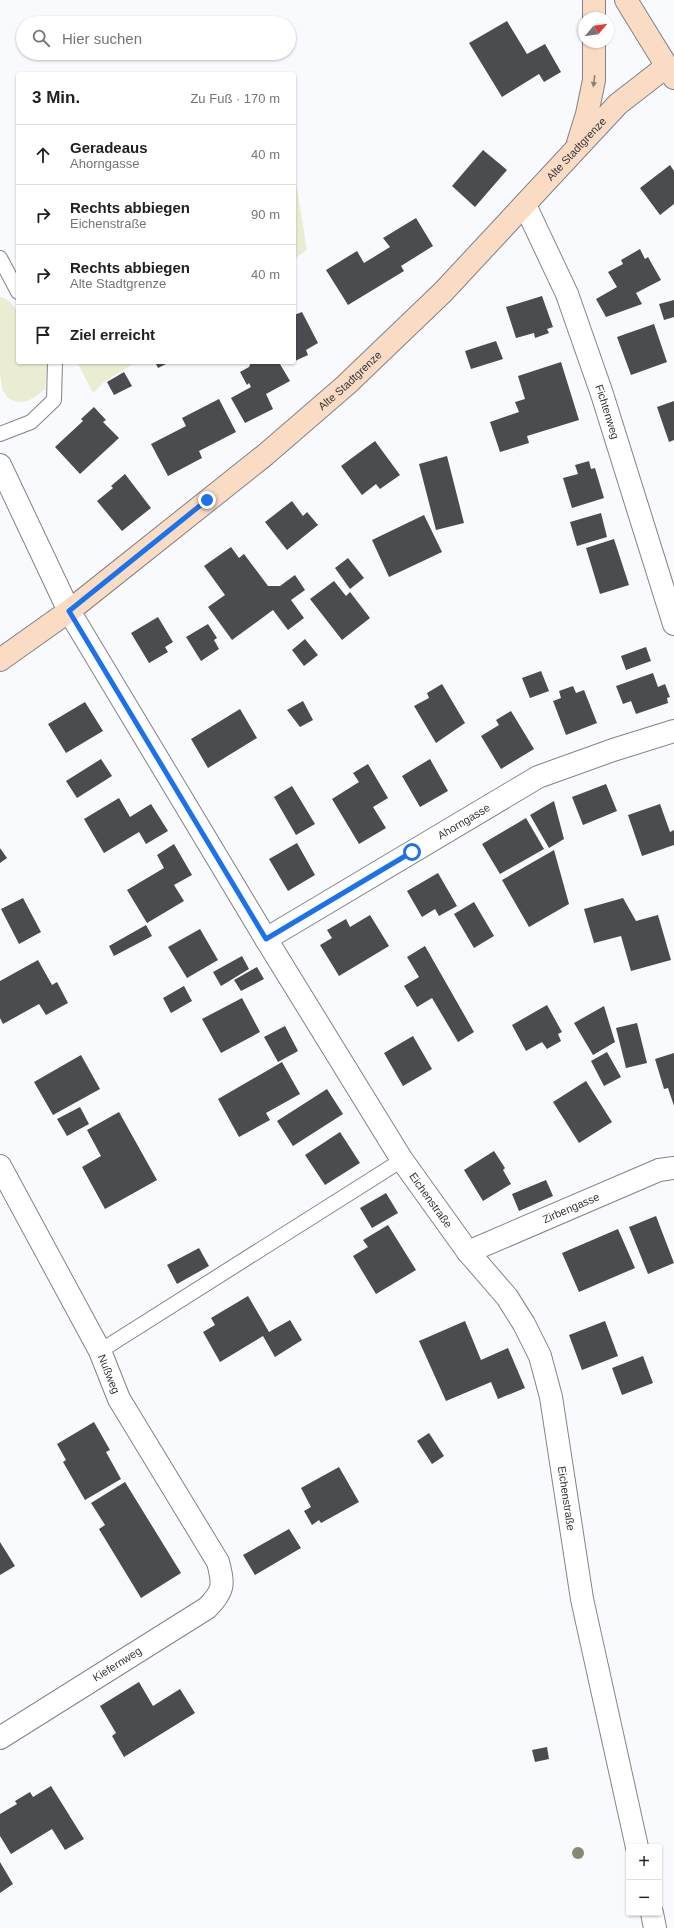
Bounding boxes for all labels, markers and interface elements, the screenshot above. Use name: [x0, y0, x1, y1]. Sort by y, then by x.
north arrow: [578, 12, 614, 48]
search box: [16, 16, 296, 60]
icon: search: [30, 27, 52, 49]
text: Hier suchen: [62, 30, 142, 47]
one-way arrow: [590, 75, 597, 87]
text: 3 Min.: [32, 88, 80, 107]
text: Zu Fuß · 170 m: [190, 91, 280, 106]
street label: Alte Stadtgrenze: [544, 115, 608, 183]
text: Geradeaus: [70, 139, 148, 156]
icon: ahead: [32, 144, 54, 166]
text: 40 m: [251, 147, 280, 162]
text: Ahorngasse: [70, 156, 139, 171]
text: Rechts abbiegen: [70, 199, 190, 216]
icon: right: [32, 204, 54, 226]
text: 90 m: [251, 207, 280, 222]
text: Eichenstraße: [70, 216, 147, 231]
text: Rechts abbiegen: [70, 259, 190, 276]
icon: right: [32, 264, 54, 286]
text: 40 m: [251, 267, 280, 282]
text: Alte Stadtgrenze: [70, 276, 166, 291]
icon: arrive: [32, 324, 54, 346]
text: Ziel erreicht: [70, 326, 155, 343]
street label: Alte Stadtgrenze: [316, 348, 384, 412]
street label: Fichtenweg: [593, 383, 622, 440]
route end: [198, 491, 216, 509]
street label: Ahorngasse: [435, 801, 492, 841]
route start: [403, 843, 421, 861]
street label: Eichenstraße: [407, 1170, 455, 1230]
street label: Zirbengasse: [541, 1190, 601, 1225]
street label: Nußweg: [96, 1353, 122, 1395]
street label: Eichenstraße: [556, 1465, 577, 1531]
street label: Kiefernweg: [90, 1644, 144, 1684]
map controls: [626, 1844, 662, 1916]
button: +: [626, 1844, 662, 1880]
button: −: [626, 1880, 662, 1916]

